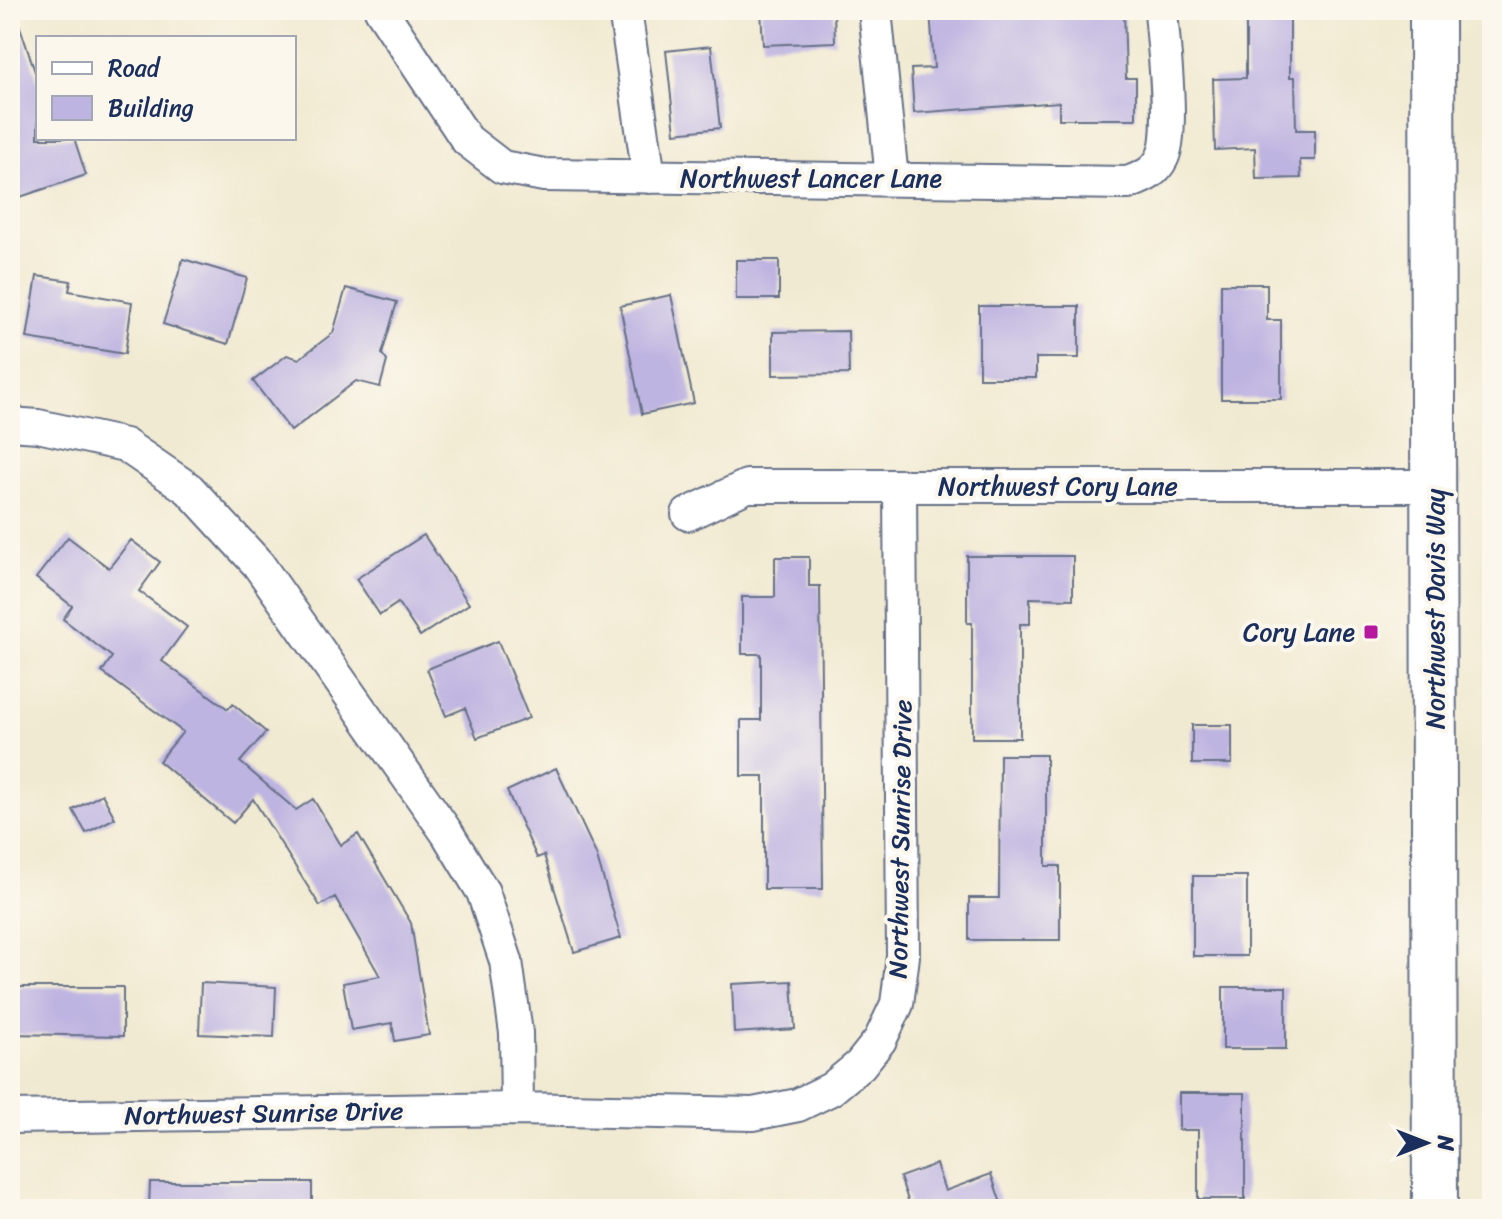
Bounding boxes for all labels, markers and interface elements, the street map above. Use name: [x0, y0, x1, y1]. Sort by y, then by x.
legend: [36, 36, 296, 140]
text: Road: [108, 47, 162, 89]
text: Building: [108, 87, 194, 129]
street label: Northwest Lancer Lane: [680, 155, 942, 201]
street label: Northwest Cory Lane: [938, 463, 1178, 509]
street label: Northwest Davis Way: [1412, 488, 1458, 729]
place label: Cory Lane: [1243, 609, 1355, 655]
marker: Cory Lane: [1362, 623, 1380, 641]
street label: Northwest Sunrise Drive: [875, 699, 925, 979]
street label: Northwest Sunrise Drive: [124, 1088, 404, 1138]
north arrow: [1386, 1103, 1466, 1183]
text: N: [1426, 1134, 1465, 1151]

